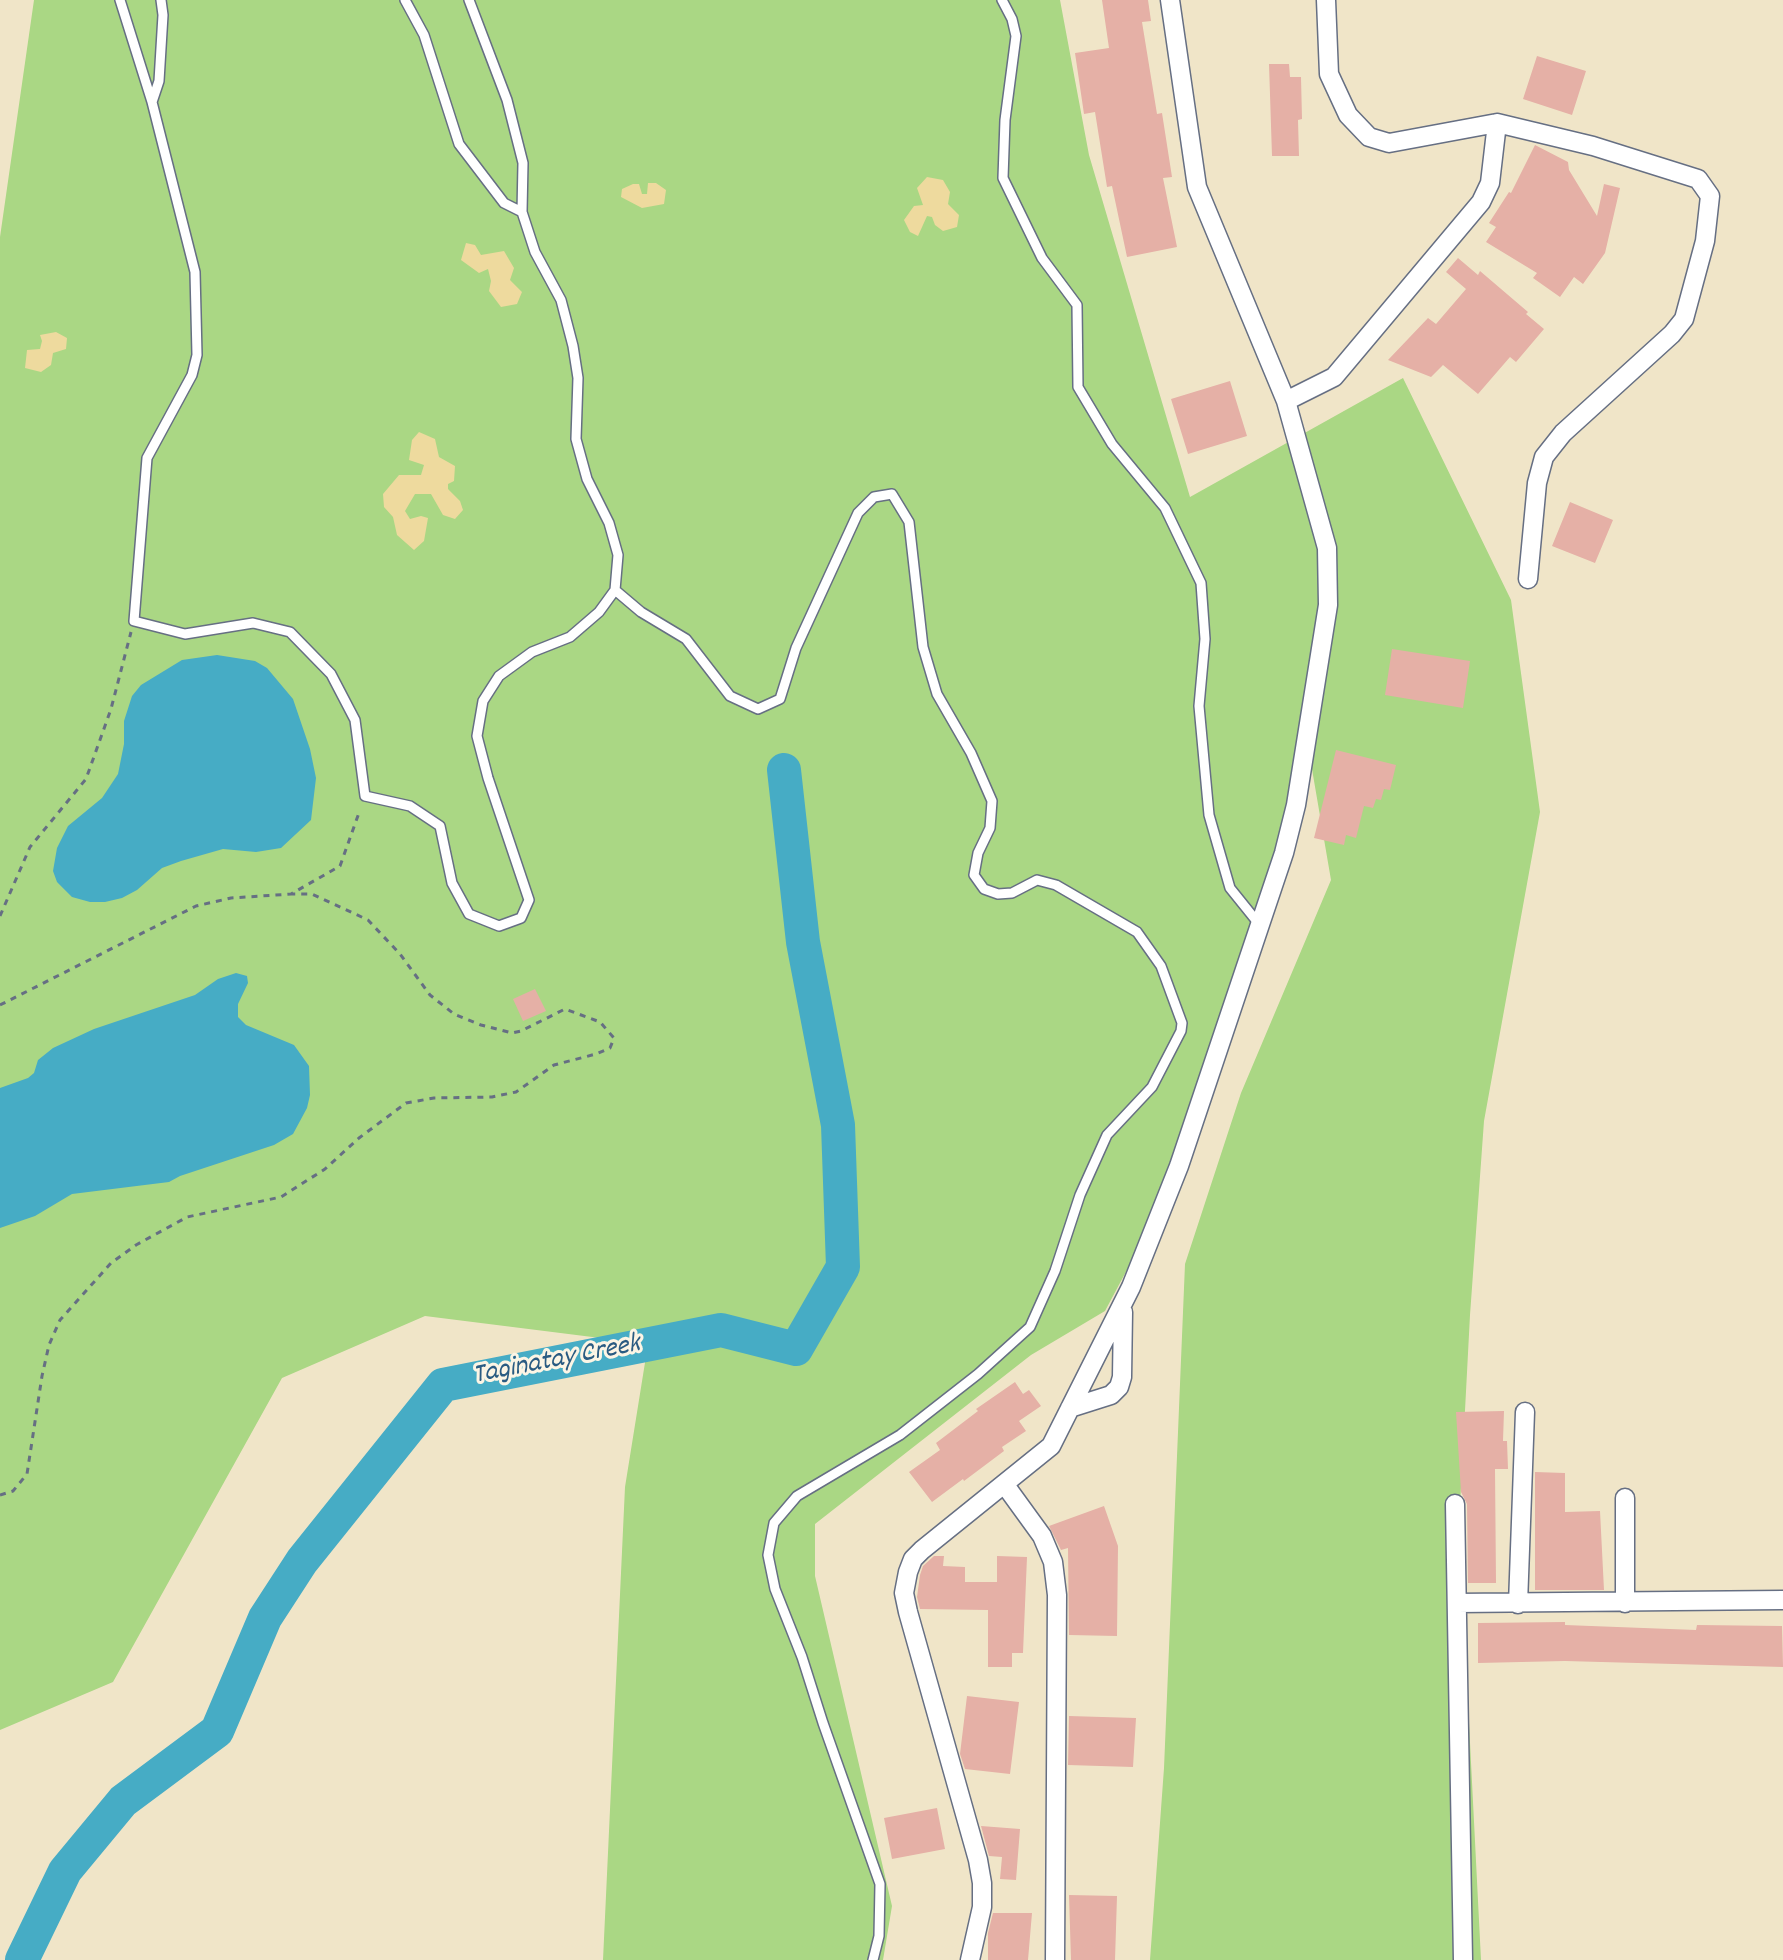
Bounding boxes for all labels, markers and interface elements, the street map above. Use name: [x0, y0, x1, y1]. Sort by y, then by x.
water label: Taginatay Creek: [471, 1329, 643, 1395]

